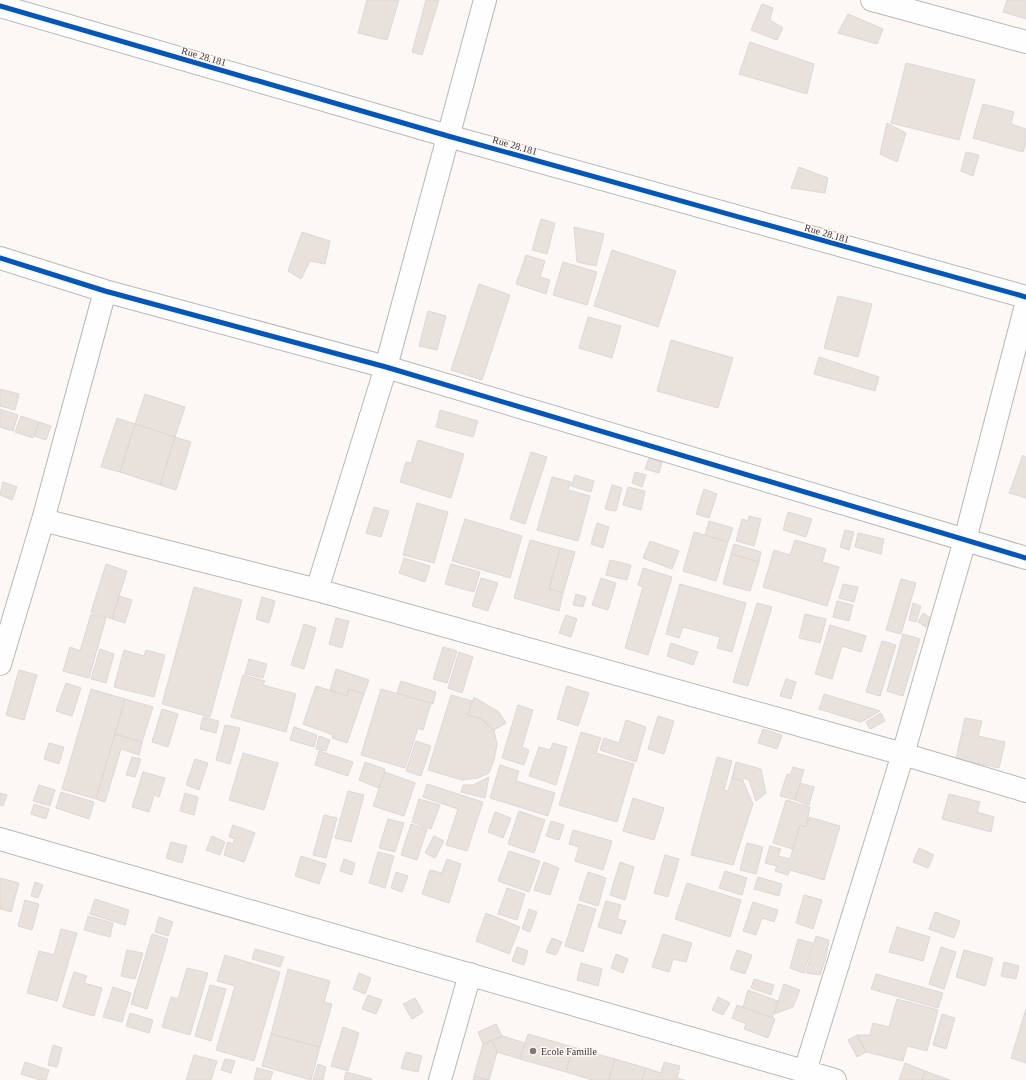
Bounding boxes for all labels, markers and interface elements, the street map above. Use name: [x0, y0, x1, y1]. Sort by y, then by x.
street label: Rue 28.181: [180, 45, 228, 68]
street label: Rue 28.181: [491, 134, 539, 157]
street label: Rue 28.181: [803, 222, 851, 245]
marker: Ecole Famille: [528, 1046, 538, 1056]
place label: Ecole Famille: [541, 1046, 597, 1057]

